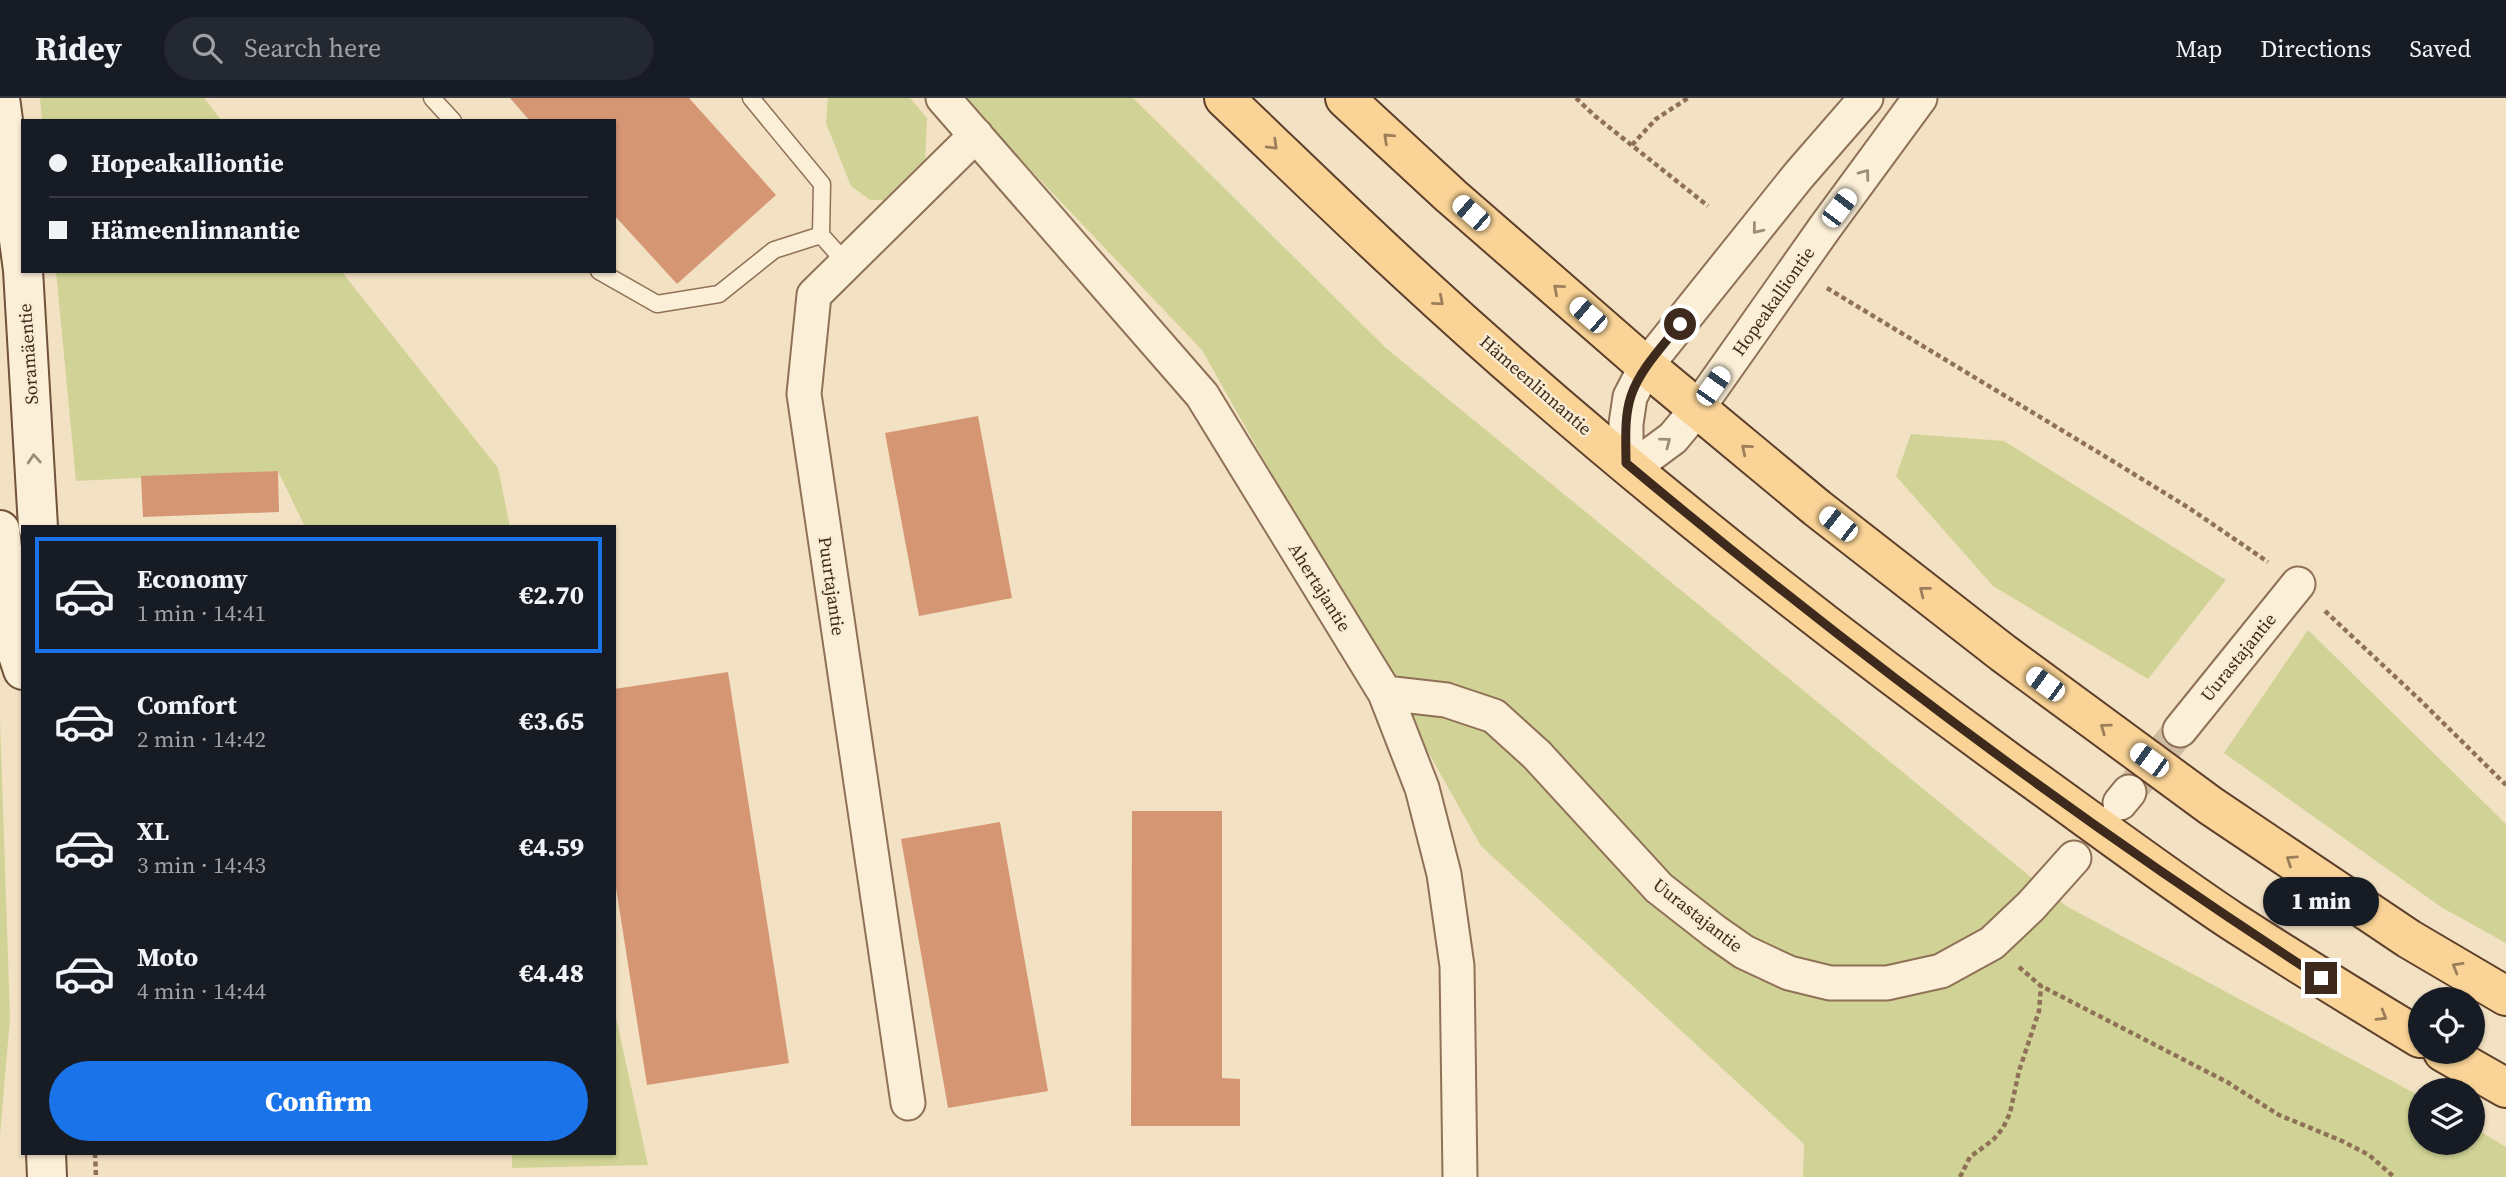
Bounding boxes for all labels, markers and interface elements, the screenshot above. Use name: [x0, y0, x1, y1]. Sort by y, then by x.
search box: [164, 17, 654, 80]
text: Ridey: [35, 26, 122, 71]
icon: search: [188, 29, 226, 67]
text: Search here: [244, 30, 381, 66]
text: Map: [2175, 32, 2222, 65]
text: Directions: [2260, 32, 2371, 65]
text: Saved: [2409, 32, 2471, 65]
one-way arrow: [1383, 133, 1396, 146]
one-way arrow: [1265, 137, 1278, 149]
text: Hopeakalliontie: [91, 145, 284, 181]
one-way arrow: [1857, 169, 1870, 181]
car: [1818, 185, 1861, 231]
car: [1449, 191, 1494, 235]
text: Hämeenlinnantie: [91, 212, 300, 248]
one-way arrow: [1752, 221, 1765, 233]
street label: Hopeakalliontie: [1726, 241, 1820, 361]
one-way arrow: [1553, 285, 1566, 297]
one-way arrow: [1431, 293, 1444, 305]
car: [1566, 293, 1611, 337]
street label: Soramäentie: [12, 303, 44, 405]
route start: [1664, 308, 1696, 340]
street label: Hämeenlinnantie: [1475, 329, 1597, 441]
car: [1693, 363, 1734, 409]
one-way arrow: [1659, 438, 1671, 451]
one-way arrow: [1742, 445, 1755, 457]
one-way arrow: [27, 453, 42, 464]
car: [1815, 503, 1862, 545]
street label: Puurtajantie: [813, 535, 851, 637]
street label: Ahertajantie: [1283, 538, 1357, 636]
text: Economy: [137, 561, 248, 597]
icon: car: [53, 564, 116, 627]
text: €2.70: [519, 577, 584, 613]
one-way arrow: [1919, 587, 1931, 600]
text: 1 min · 14:41: [137, 597, 266, 629]
street label: Uurastajantie: [2194, 607, 2282, 707]
car: [2022, 663, 2069, 705]
text: Comfort: [137, 687, 237, 723]
icon: car: [53, 690, 116, 753]
text: €3.65: [519, 703, 584, 739]
text: 2 min · 14:42: [137, 723, 266, 755]
one-way arrow: [2100, 724, 2113, 736]
car: [2126, 739, 2173, 781]
text: XL: [137, 813, 169, 849]
icon: car: [53, 816, 116, 879]
text: €4.59: [519, 829, 584, 865]
text: 3 min · 14:43: [137, 849, 266, 881]
one-way arrow: [2286, 855, 2299, 868]
street label: Uurastajantie: [1648, 872, 1748, 958]
callout: 1 min: [2263, 876, 2379, 926]
text: 1 min: [2291, 885, 2351, 917]
text: Moto: [137, 939, 198, 975]
icon: car: [53, 942, 116, 1005]
text: €4.48: [519, 955, 584, 991]
route end: [2305, 962, 2337, 994]
one-way arrow: [2452, 963, 2465, 976]
text: 4 min · 14:44: [137, 975, 266, 1007]
map controls: [2408, 987, 2485, 1155]
button: locate: [2408, 987, 2485, 1064]
one-way arrow: [2375, 1007, 2388, 1020]
button: Confirm: [49, 1061, 588, 1141]
button: layers: [2408, 1078, 2485, 1155]

